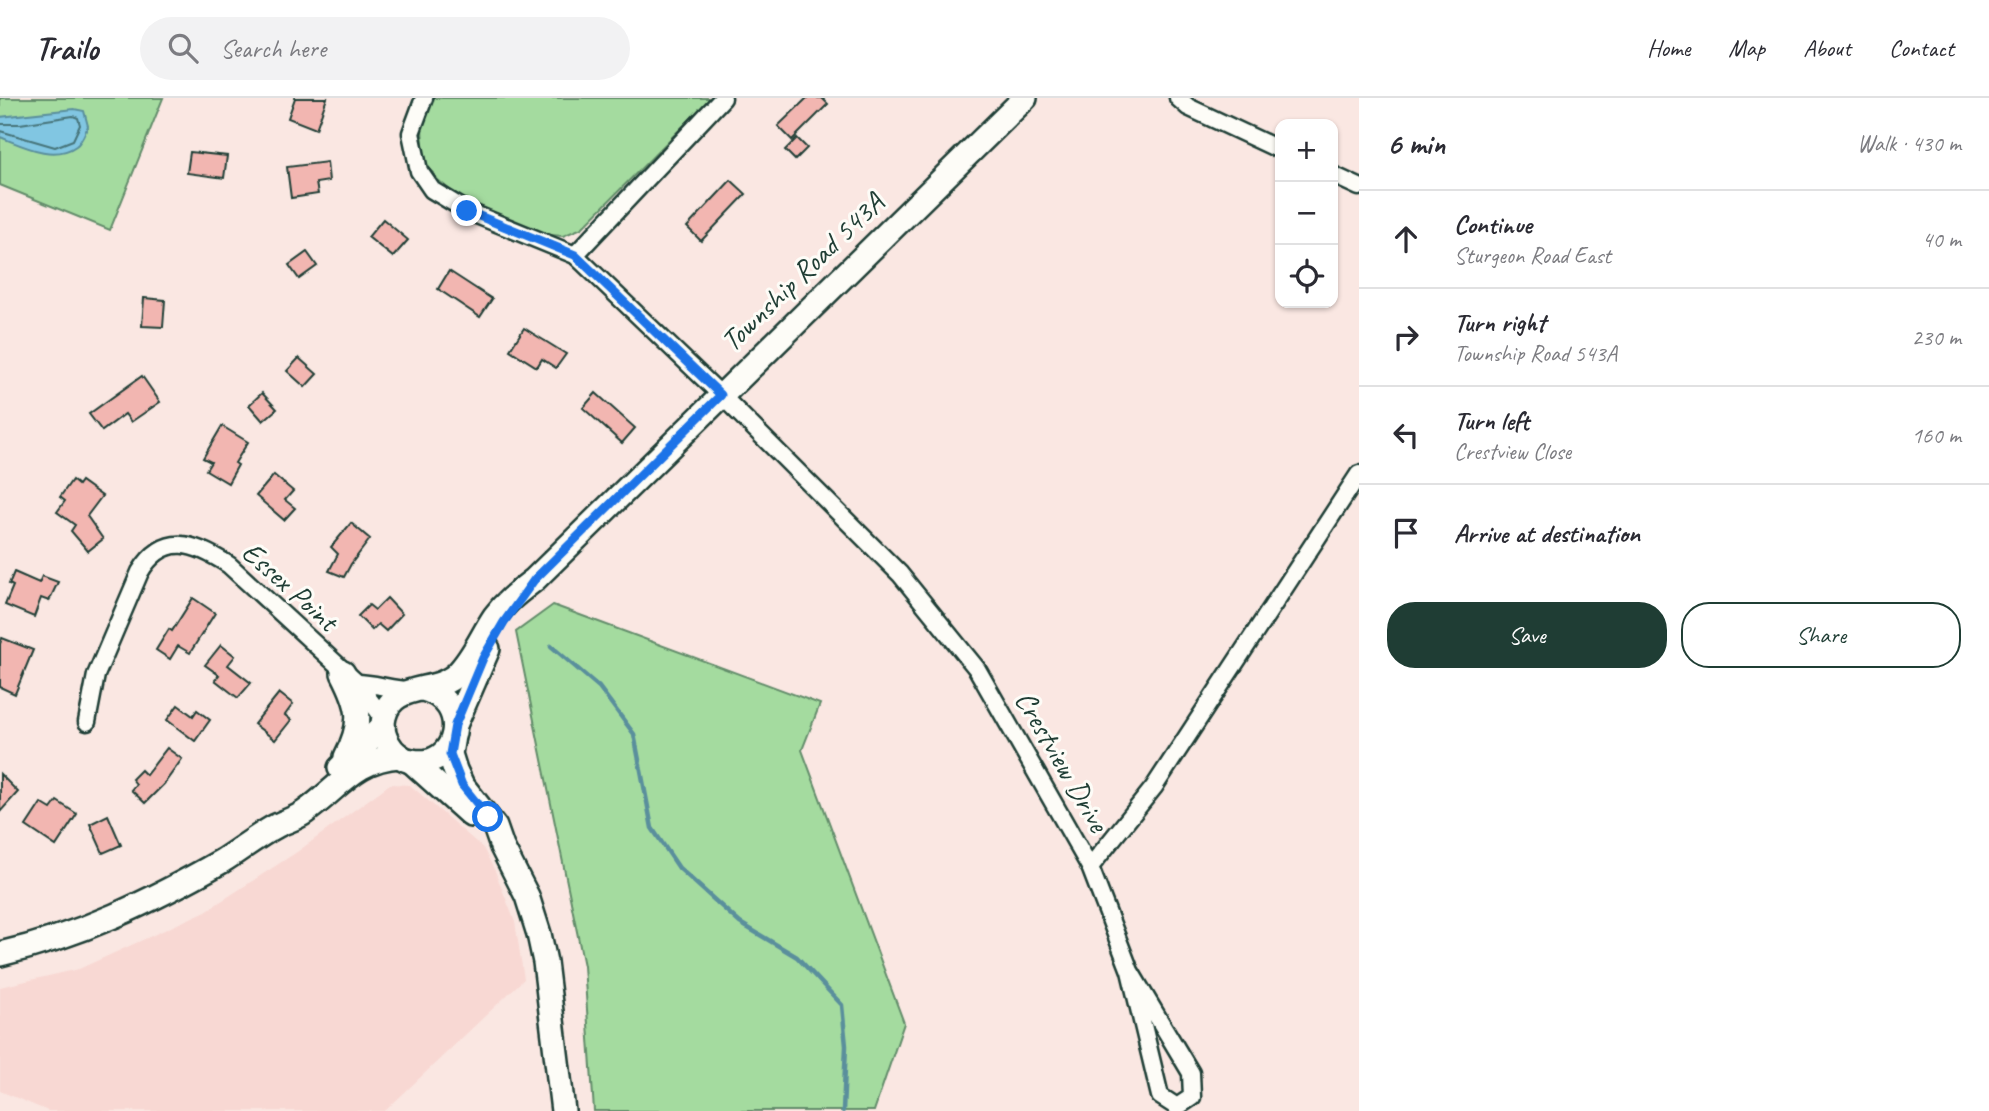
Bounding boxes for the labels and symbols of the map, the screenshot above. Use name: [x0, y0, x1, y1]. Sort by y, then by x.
street label: Township Road 543A: [712, 183, 893, 360]
route end: [451, 195, 482, 226]
street label: Essex Point: [234, 533, 348, 641]
street label: Crestview Drive: [1006, 684, 1119, 840]
route start: [472, 801, 503, 832]

